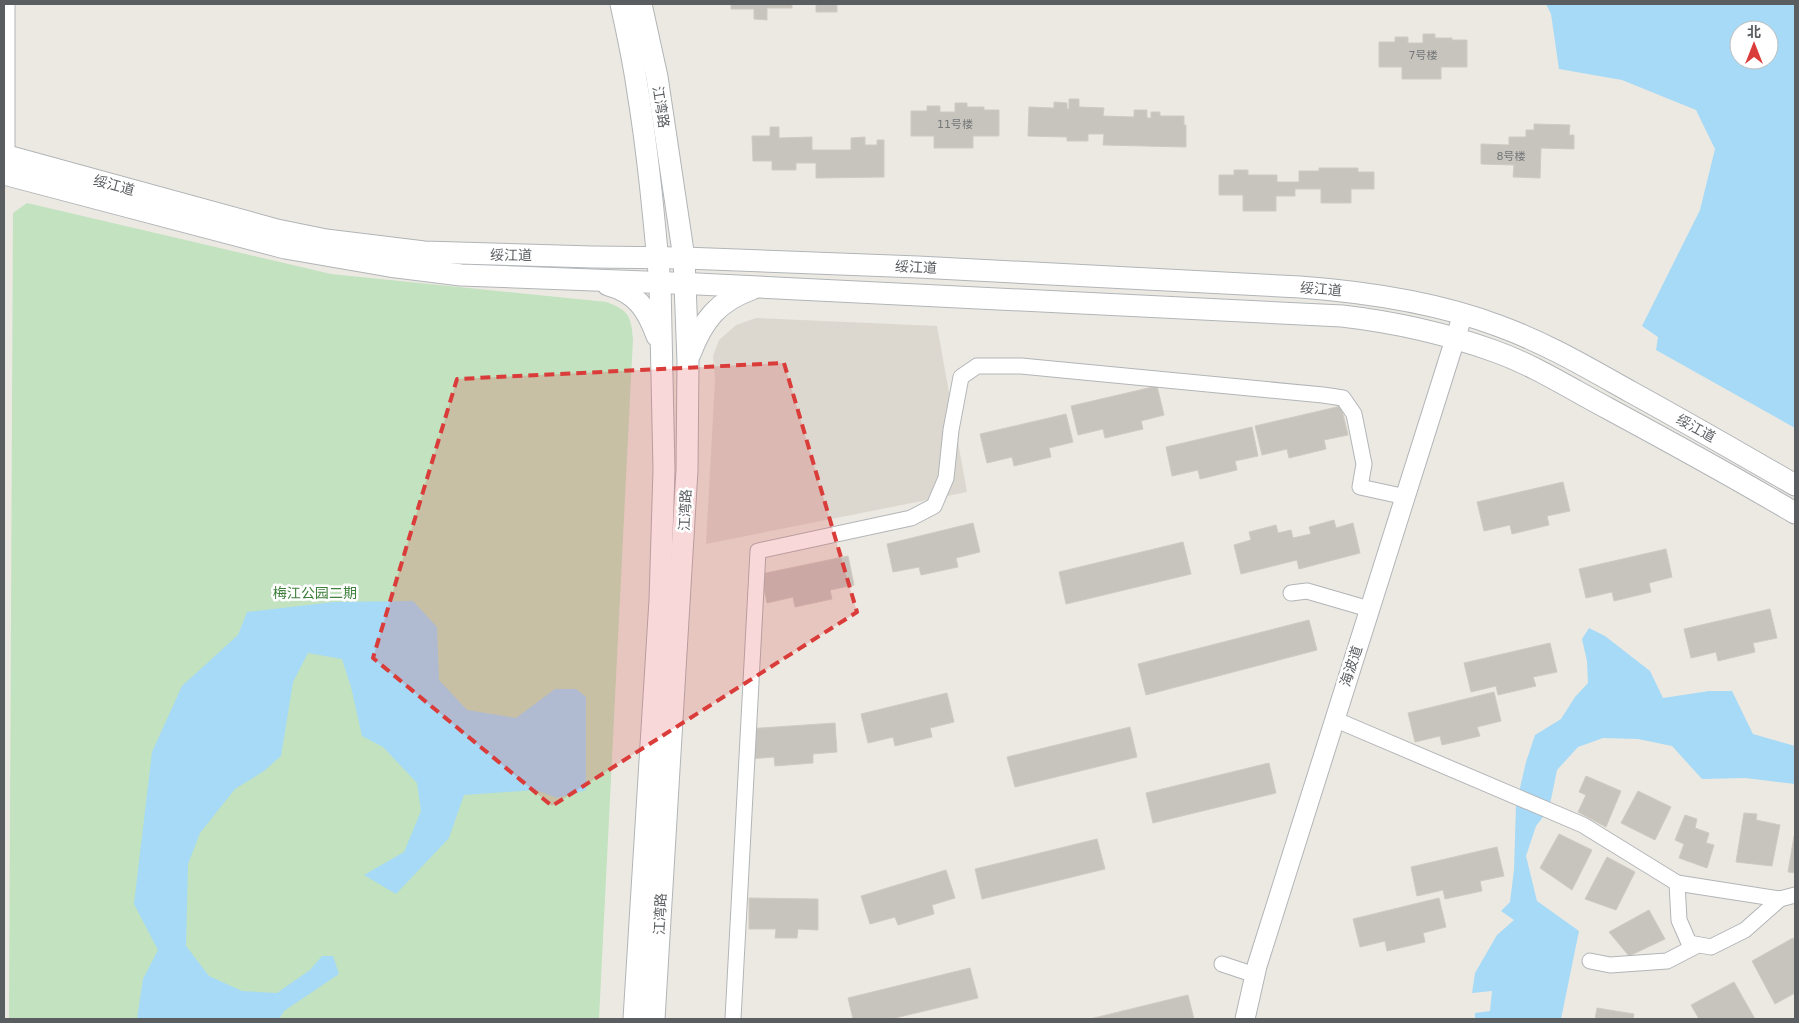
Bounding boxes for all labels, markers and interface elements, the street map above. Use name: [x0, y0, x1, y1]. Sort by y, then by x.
north arrow: [1729, 20, 1779, 70]
text: 北: [1747, 24, 1761, 40]
house number: 7号楼: [1409, 49, 1438, 62]
street label: 江湾路: [650, 85, 672, 129]
house number: 11号楼: [937, 118, 973, 131]
house number: 8号楼: [1497, 150, 1526, 163]
street label: 绥江道: [92, 172, 136, 198]
street label: 绥江道: [490, 247, 532, 263]
street label: 绥江道: [895, 258, 937, 276]
street label: 绥江道: [1299, 279, 1343, 299]
street label: 绥江道: [1674, 411, 1718, 445]
street label: 江湾路: [676, 489, 694, 531]
park label: 梅江公园二期: [273, 585, 357, 601]
street label: 海波道: [1337, 644, 1365, 688]
street label: 江湾路: [651, 893, 669, 935]

